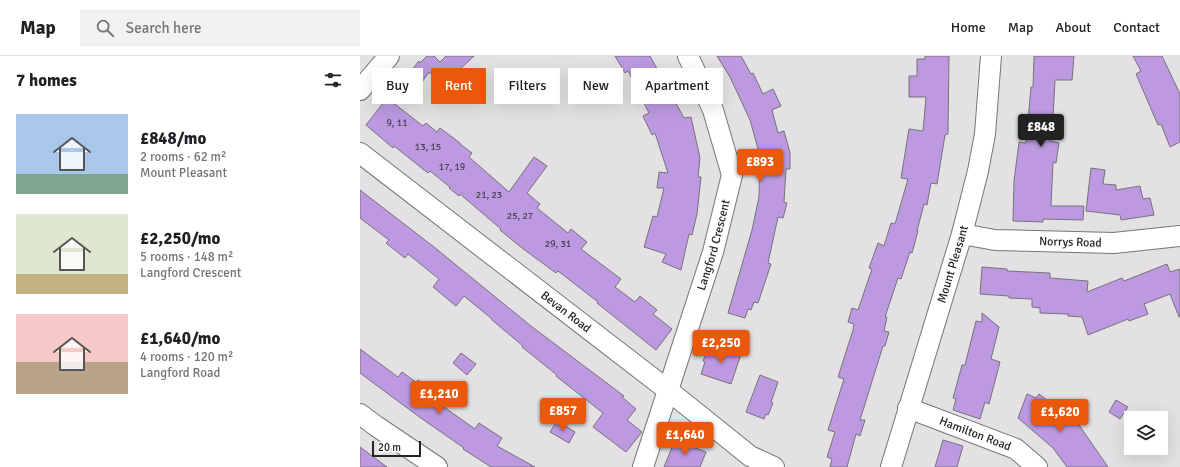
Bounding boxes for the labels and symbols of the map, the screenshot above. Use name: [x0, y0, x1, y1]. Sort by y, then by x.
pin: £848: [1017, 114, 1065, 148]
house number: 9, 11: [386, 117, 408, 129]
house number: 13, 15: [415, 141, 441, 153]
pin: £893: [736, 149, 784, 183]
house number: 17, 19: [439, 161, 465, 173]
house number: 21, 23: [476, 189, 502, 201]
street label: Langford Crescent: [693, 198, 733, 292]
house number: 25, 27: [507, 210, 533, 222]
street label: Mount Pleasant: [934, 224, 971, 305]
street label: Norrys Road: [1039, 234, 1102, 250]
house number: 29, 31: [545, 238, 571, 250]
street label: Bevan Road: [538, 288, 594, 336]
pin: £2,250: [688, 330, 754, 364]
pin: £1,210: [406, 381, 472, 415]
pin: £857: [539, 398, 587, 432]
pin: £1,620: [1027, 399, 1093, 433]
street label: Hamilton Road: [937, 413, 1013, 454]
pin: £1,640: [652, 422, 718, 456]
scale bar: [372, 439, 421, 458]

